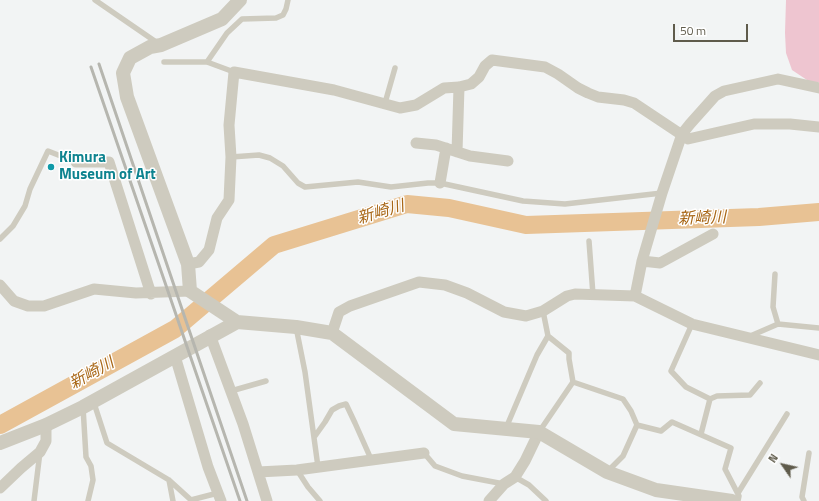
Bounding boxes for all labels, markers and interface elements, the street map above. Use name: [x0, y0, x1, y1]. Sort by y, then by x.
scale bar: [675, 16, 750, 42]
text: 50 m: [680, 21, 706, 40]
place label: Kimura Museum of Art: [59, 149, 156, 184]
marker: Kimura Museum of Art: [46, 162, 56, 172]
water label: 新崎川: [355, 197, 407, 229]
water label: 新崎川: [678, 209, 726, 229]
water label: 新崎川: [66, 354, 118, 394]
north arrow: [763, 445, 803, 485]
text: N: [764, 451, 782, 466]

